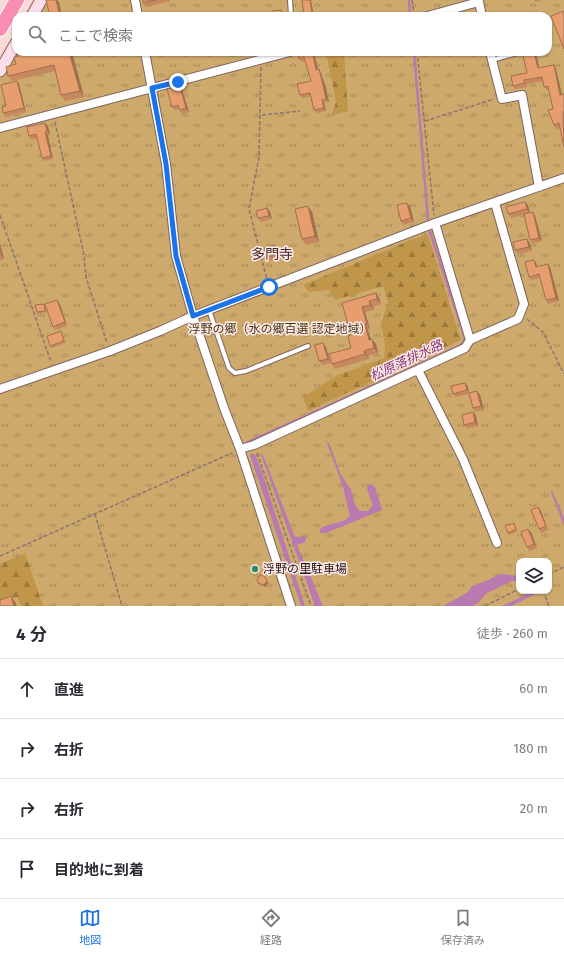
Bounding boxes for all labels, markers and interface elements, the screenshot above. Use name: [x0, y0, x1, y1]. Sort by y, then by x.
search box: [12, 12, 552, 56]
icon: search: [26, 23, 48, 45]
text: ここで検索: [58, 27, 133, 45]
route end: [169, 73, 187, 91]
district label: 多門寺: [251, 246, 293, 263]
route start: [260, 278, 278, 296]
park label: 浮野の郷（水の郷百選 認定地域）: [188, 322, 372, 336]
water label: 松原落排水路: [368, 337, 446, 384]
map controls: [516, 558, 552, 594]
button: layers: [516, 558, 552, 594]
place label: 浮野の里駐車場: [263, 562, 347, 576]
marker: 浮野の里駐車場: [250, 564, 260, 574]
text: 4 分: [16, 624, 47, 645]
text: 徒歩 · 260 m: [477, 626, 548, 641]
icon: ahead: [16, 678, 38, 700]
text: 直進: [54, 681, 84, 699]
text: 60 m: [519, 681, 548, 696]
icon: right: [16, 738, 38, 760]
text: 右折: [54, 741, 84, 759]
text: 180 m: [513, 741, 548, 756]
icon: right: [16, 798, 38, 820]
text: 右折: [54, 801, 84, 819]
text: 20 m: [520, 801, 548, 816]
icon: arrive: [16, 858, 38, 880]
text: 目的地に到着: [54, 861, 144, 879]
tab: 地図: [79, 907, 101, 947]
tab: 経路: [260, 907, 282, 947]
tab: 保存済み: [441, 907, 485, 947]

